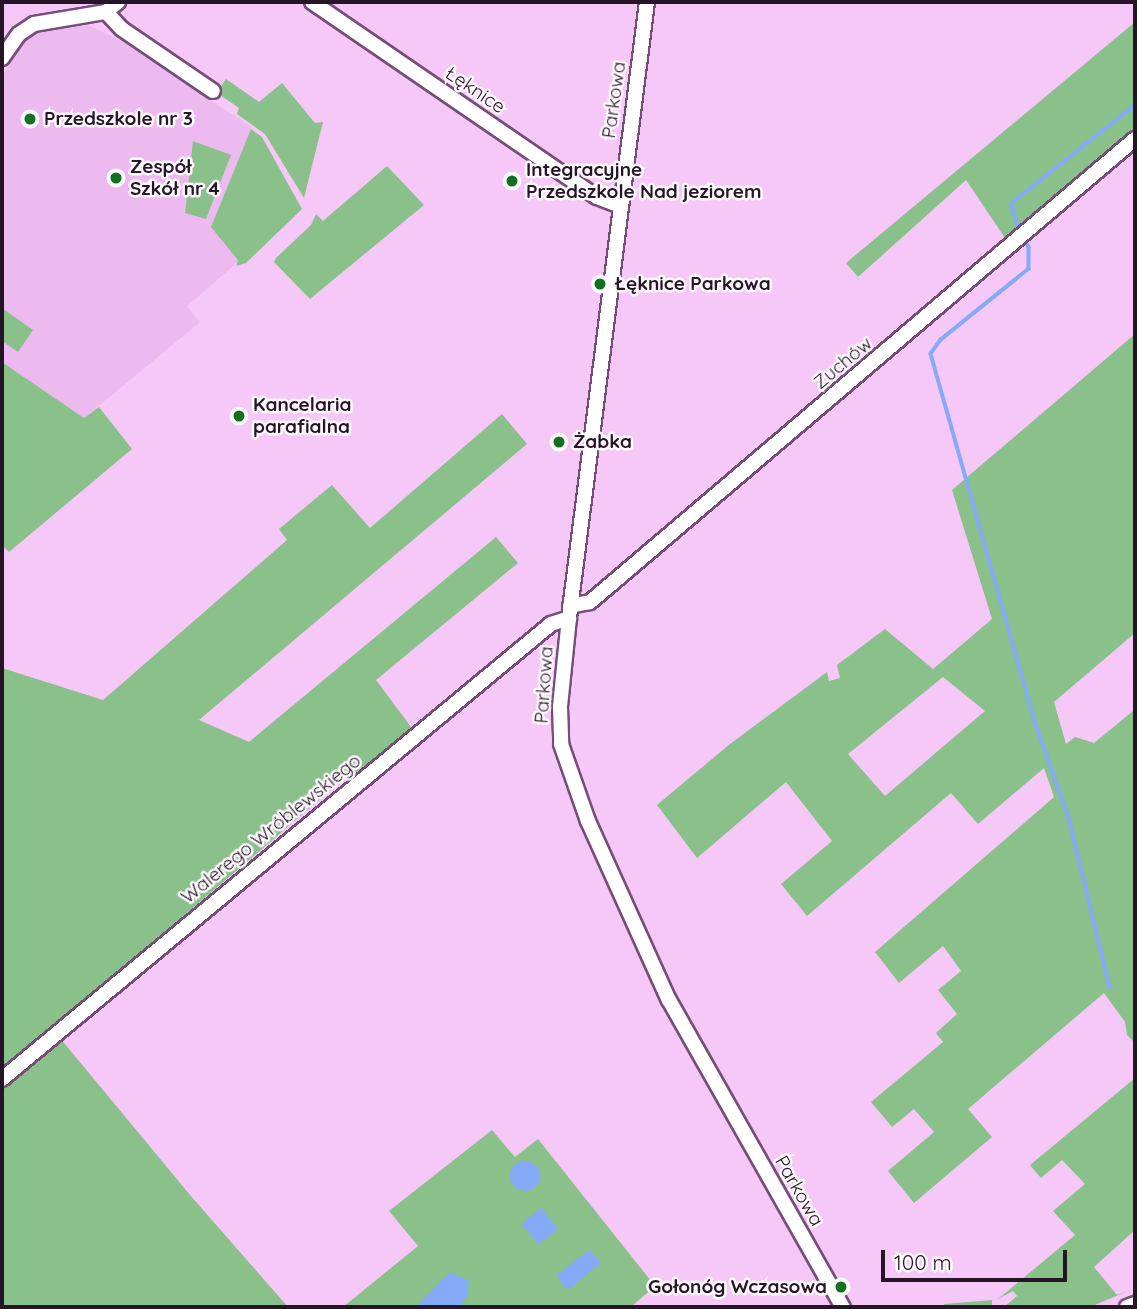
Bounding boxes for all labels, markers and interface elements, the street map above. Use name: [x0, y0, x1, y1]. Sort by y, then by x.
street label: Parkowa: [597, 60, 631, 140]
street label: Łęknice: [441, 62, 509, 118]
place label: Przedszkole nr 3: [44, 108, 193, 130]
marker: Przedszkole nr 3: [22, 111, 38, 127]
place label: Zespół Szkół nr 4: [130, 156, 220, 200]
place label: Integracyjne Przedszkole Nad jeziorem: [526, 159, 762, 203]
marker: Zespół Szkół nr 4: [108, 170, 124, 186]
marker: Integracyjne Przedszkole Nad jeziorem: [504, 173, 520, 189]
place label: Łęknice Parkowa: [614, 273, 771, 295]
marker: Łęknice Parkowa: [592, 276, 608, 292]
street label: Zuchów: [809, 332, 877, 394]
place label: Kancelaria parafialna: [253, 394, 352, 438]
marker: Kancelaria parafialna: [231, 408, 247, 424]
place label: Żabka: [573, 431, 632, 453]
marker: Żabka: [551, 434, 567, 450]
street label: Parkowa: [530, 646, 558, 724]
street label: Walerego Wróblewskiego: [177, 749, 365, 909]
street label: Parkowa: [770, 1152, 828, 1230]
scale bar: [885, 1236, 1070, 1280]
text: 100 m: [894, 1249, 952, 1275]
place label: Gołonóg Wczasowa: [648, 1276, 827, 1298]
marker: Gołonóg Wczasowa: [833, 1279, 849, 1295]

